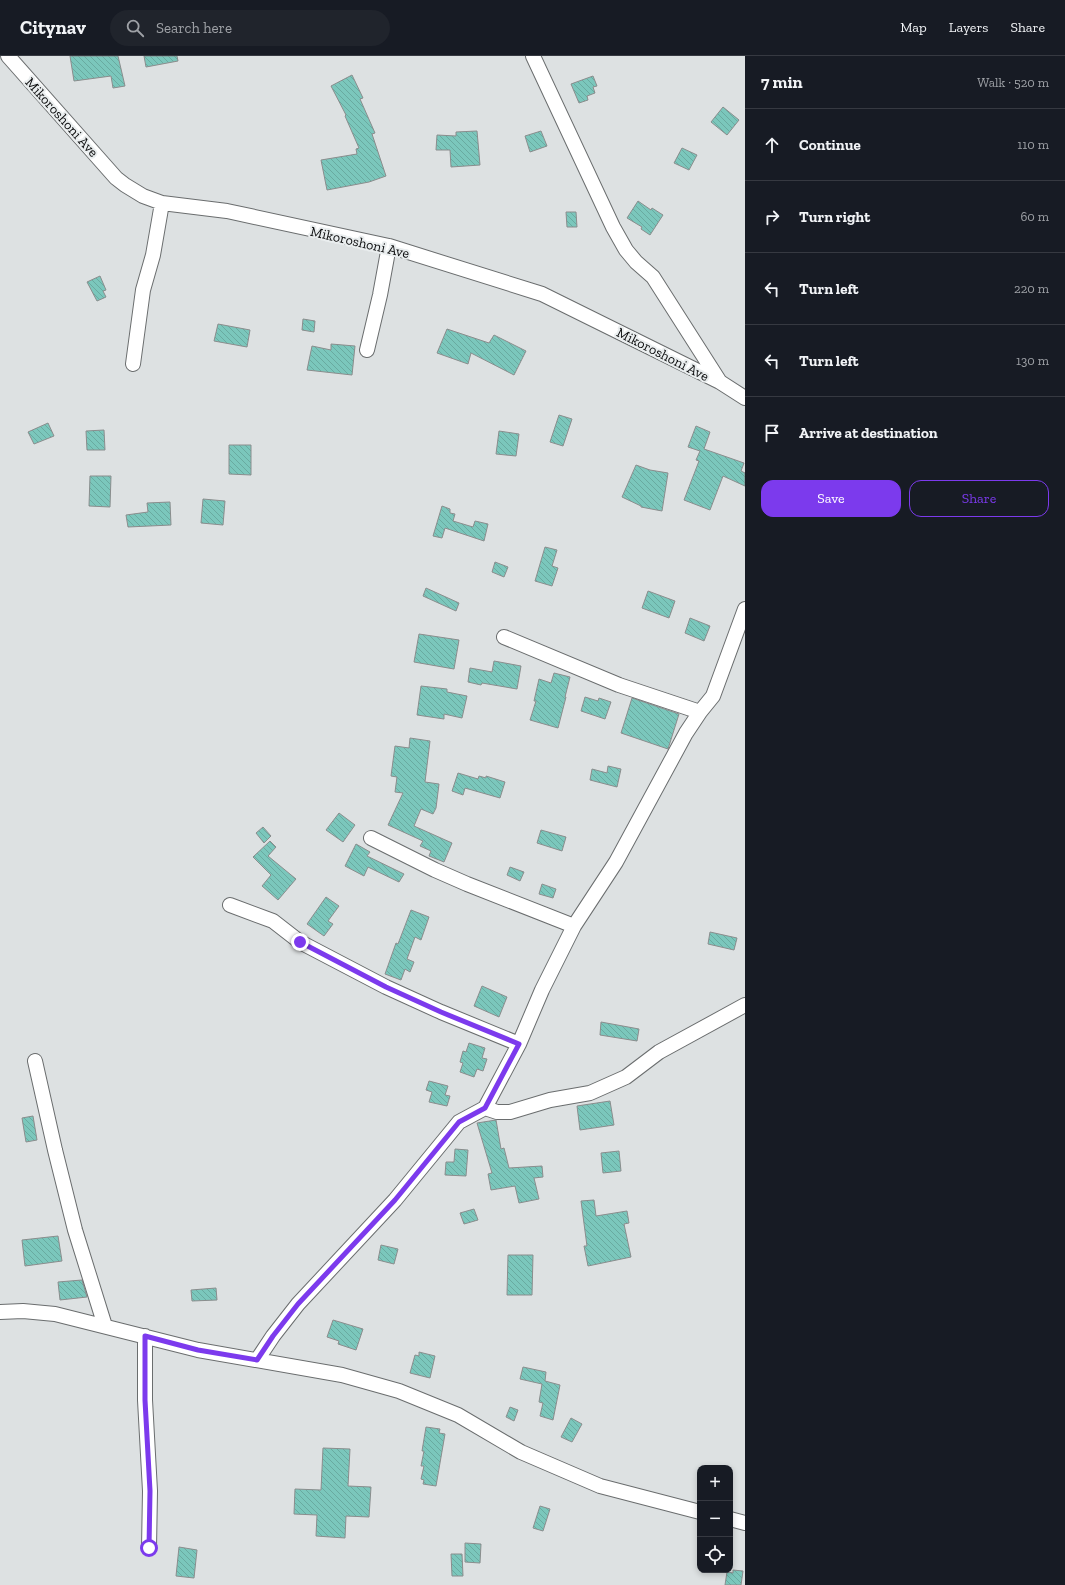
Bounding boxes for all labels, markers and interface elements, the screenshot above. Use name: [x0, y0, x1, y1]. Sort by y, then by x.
search box: [110, 10, 390, 46]
text: Citynav: [20, 16, 86, 39]
icon: search: [124, 17, 146, 39]
text: Search here: [156, 19, 232, 37]
text: Map: [900, 19, 927, 36]
text: Layers: [949, 19, 988, 36]
text: Share: [1010, 19, 1045, 36]
text: 7 min: [761, 72, 803, 92]
street label: Mikoroshoni Ave: [21, 74, 102, 161]
text: Walk · 520 m: [977, 75, 1049, 90]
icon: ahead: [761, 134, 783, 156]
text: Continue: [799, 136, 861, 154]
text: 110 m: [1017, 137, 1049, 152]
icon: right: [761, 206, 783, 228]
text: Turn right: [799, 208, 870, 226]
text: 60 m: [1020, 209, 1049, 224]
street label: Mikoroshoni Ave: [309, 223, 412, 262]
icon: left: [761, 278, 783, 300]
text: Turn left: [799, 280, 859, 298]
text: 220 m: [1014, 281, 1049, 296]
street label: Mikoroshoni Ave: [614, 324, 712, 385]
icon: left: [761, 350, 783, 372]
text: Turn left: [799, 352, 859, 370]
text: 130 m: [1016, 353, 1049, 368]
icon: arrive: [761, 422, 783, 444]
text: Arrive at destination: [799, 424, 938, 442]
button: Save: [761, 480, 901, 517]
button: Share: [909, 480, 1049, 517]
route end: [291, 933, 309, 951]
map controls: [697, 1465, 733, 1573]
button: +: [697, 1465, 733, 1501]
button: −: [697, 1501, 733, 1537]
button: locate: [697, 1537, 733, 1573]
route start: [140, 1539, 158, 1557]

